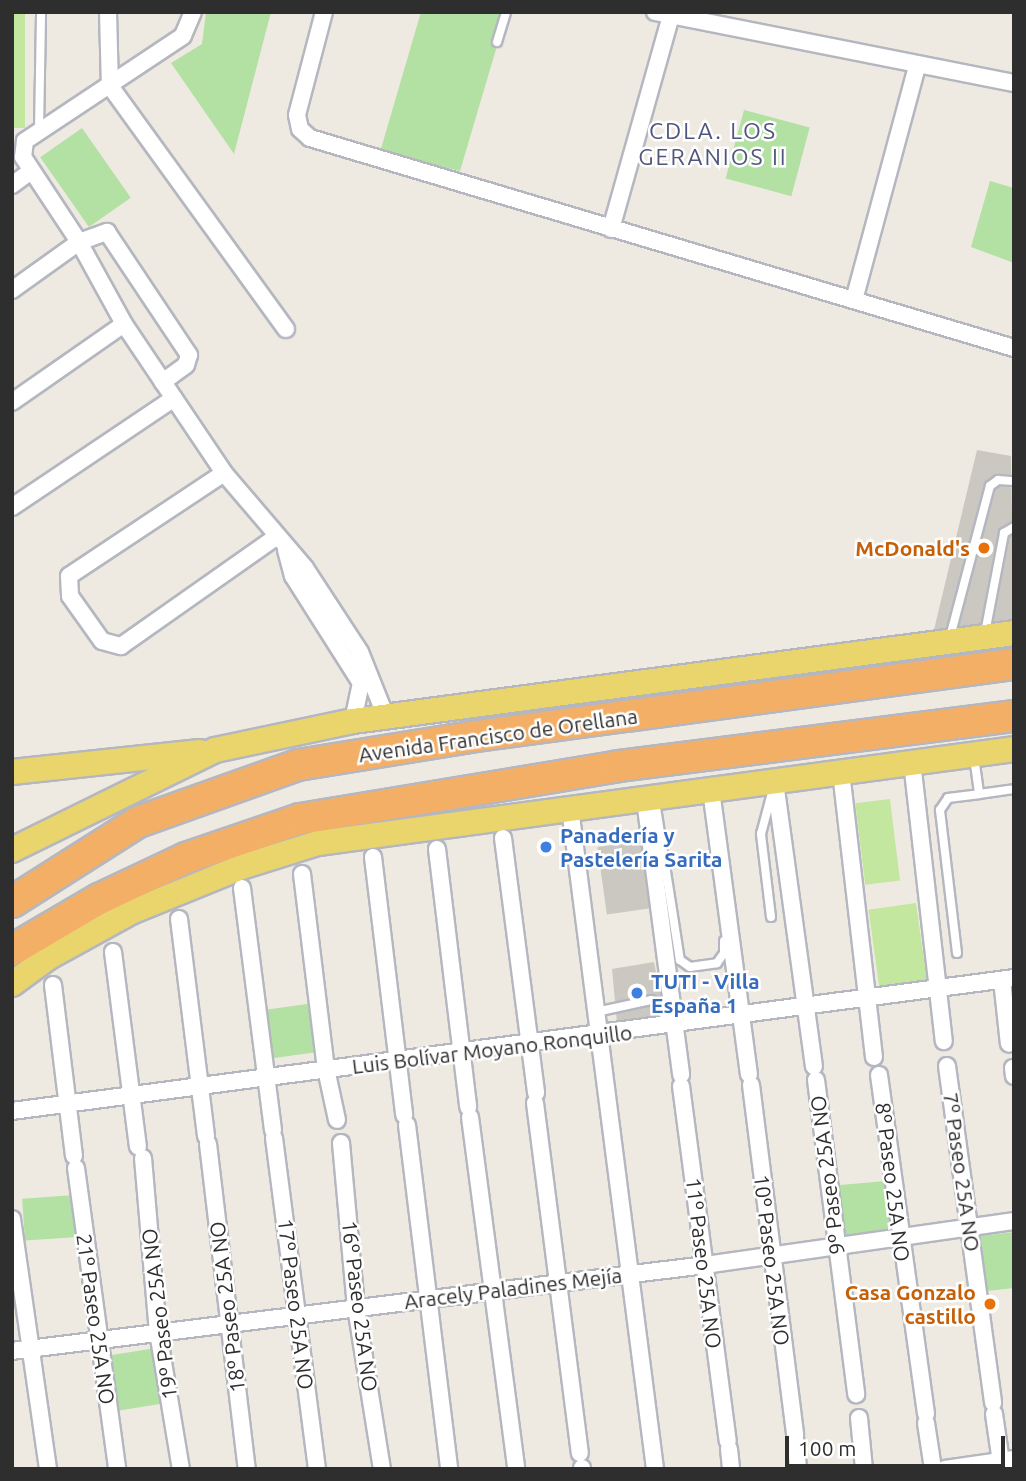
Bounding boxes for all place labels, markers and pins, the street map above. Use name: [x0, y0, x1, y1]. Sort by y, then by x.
place label: McDonald's: [855, 535, 970, 561]
marker: McDonald's: [976, 540, 992, 556]
place label: Panadería y Pastelería Sarita: [560, 822, 722, 872]
marker: Panadería y Pastelería Sarita: [538, 839, 554, 855]
place label: TUTI - Villa España 1: [651, 968, 760, 1018]
marker: TUTI - Villa España 1: [629, 985, 645, 1001]
place label: Casa Gonzalo castillo: [845, 1279, 976, 1329]
marker: Casa Gonzalo castillo: [982, 1296, 998, 1312]

